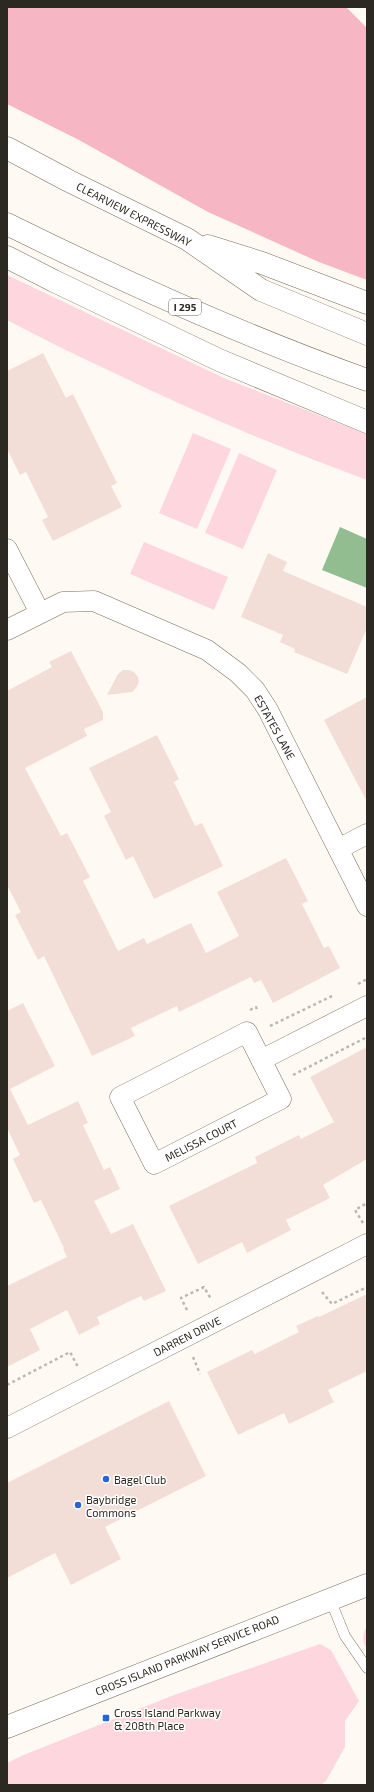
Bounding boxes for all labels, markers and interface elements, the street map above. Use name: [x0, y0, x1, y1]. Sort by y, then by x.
street label: CLEARVIEW EXPRESSWAY: [74, 179, 194, 249]
road number: I 295: [169, 299, 201, 315]
street label: ESTATES LANE: [252, 692, 298, 762]
street label: MELISSA COURT: [163, 1116, 240, 1164]
street label: DARREN DRIVE: [151, 1313, 223, 1359]
place label: Bagel Club: [114, 1473, 166, 1486]
marker: Bagel Club: [101, 1474, 111, 1484]
place label: Baybridge Commons: [86, 1493, 136, 1519]
marker: Baybridge Commons: [73, 1500, 83, 1510]
street label: CROSS ISLAND PARKWAY SERVICE ROAD: [93, 1612, 281, 1698]
place label: Cross Island Parkway & 208th Place: [114, 1706, 221, 1732]
marker: Cross Island Parkway & 208th Place: [101, 1713, 111, 1723]

